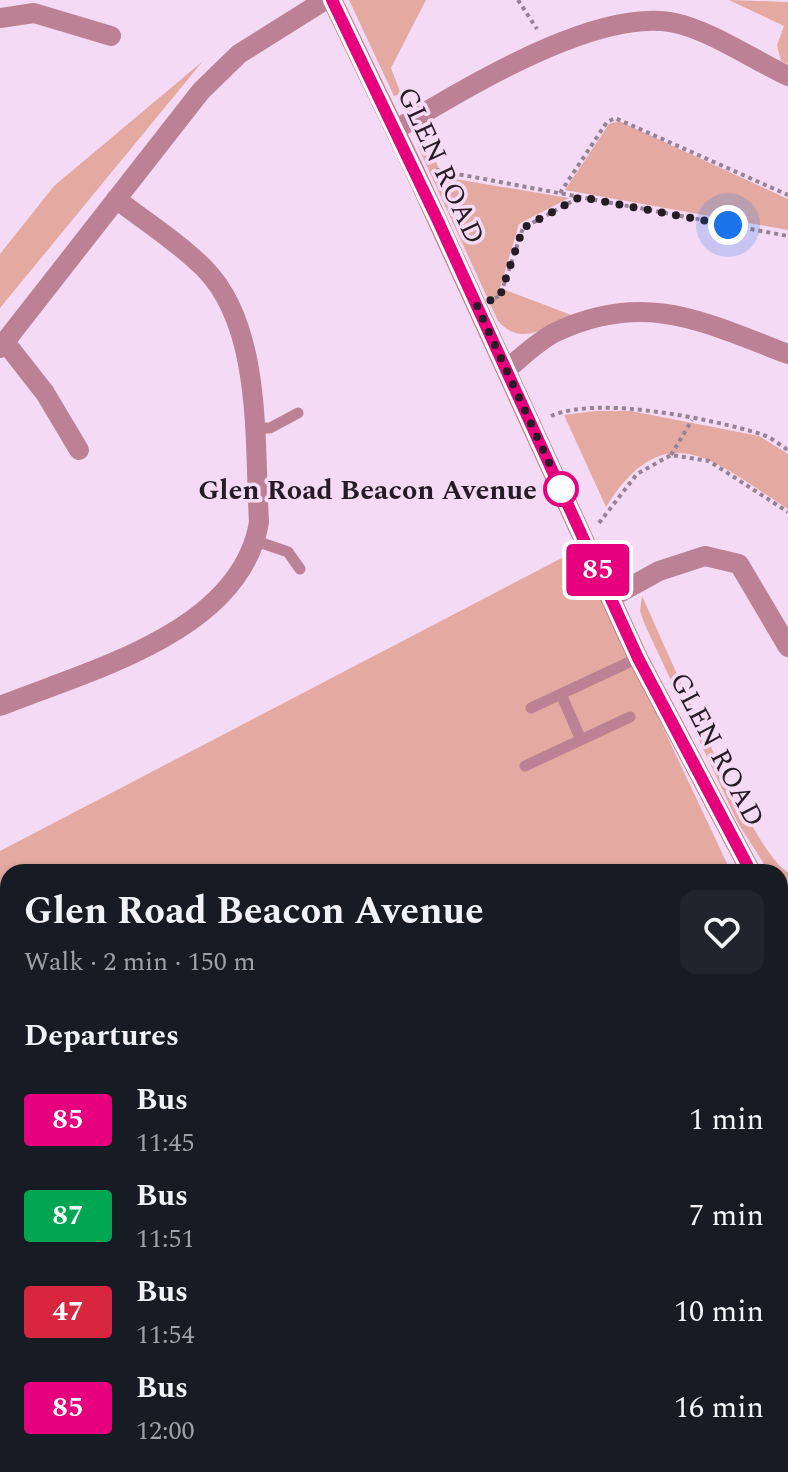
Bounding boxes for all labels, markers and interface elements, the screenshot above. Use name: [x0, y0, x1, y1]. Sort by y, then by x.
street label: GLEN ROAD: [385, 80, 496, 252]
your location: [708, 205, 748, 245]
place label: Glen Road Beacon Avenue: [198, 469, 537, 512]
marker: Glen Road Beacon Avenue: [544, 472, 578, 506]
line badge: 85: [562, 544, 634, 596]
text: 85: [582, 548, 614, 591]
street label: GLEN ROAD: [658, 665, 775, 835]
text: Glen Road Beacon Avenue: [24, 883, 484, 941]
button: heart: [680, 890, 764, 974]
text: Walk · 2 min · 150 m: [24, 942, 256, 982]
text: Departures: [24, 1013, 179, 1059]
text: Bus: [136, 1077, 188, 1123]
text: 1 min: [689, 1097, 764, 1143]
text: 85: [52, 1098, 84, 1141]
text: 11:45: [136, 1123, 195, 1163]
text: Bus: [136, 1173, 188, 1219]
text: 7 min: [689, 1193, 764, 1239]
text: 87: [52, 1194, 84, 1237]
text: 11:51: [136, 1219, 195, 1259]
text: Bus: [136, 1269, 188, 1315]
text: 10 min: [674, 1289, 764, 1335]
text: 47: [52, 1290, 84, 1333]
text: 11:54: [136, 1315, 195, 1355]
text: Bus: [136, 1365, 188, 1411]
text: 16 min: [674, 1385, 764, 1431]
text: 85: [52, 1386, 84, 1429]
text: 12:00: [136, 1411, 195, 1451]

